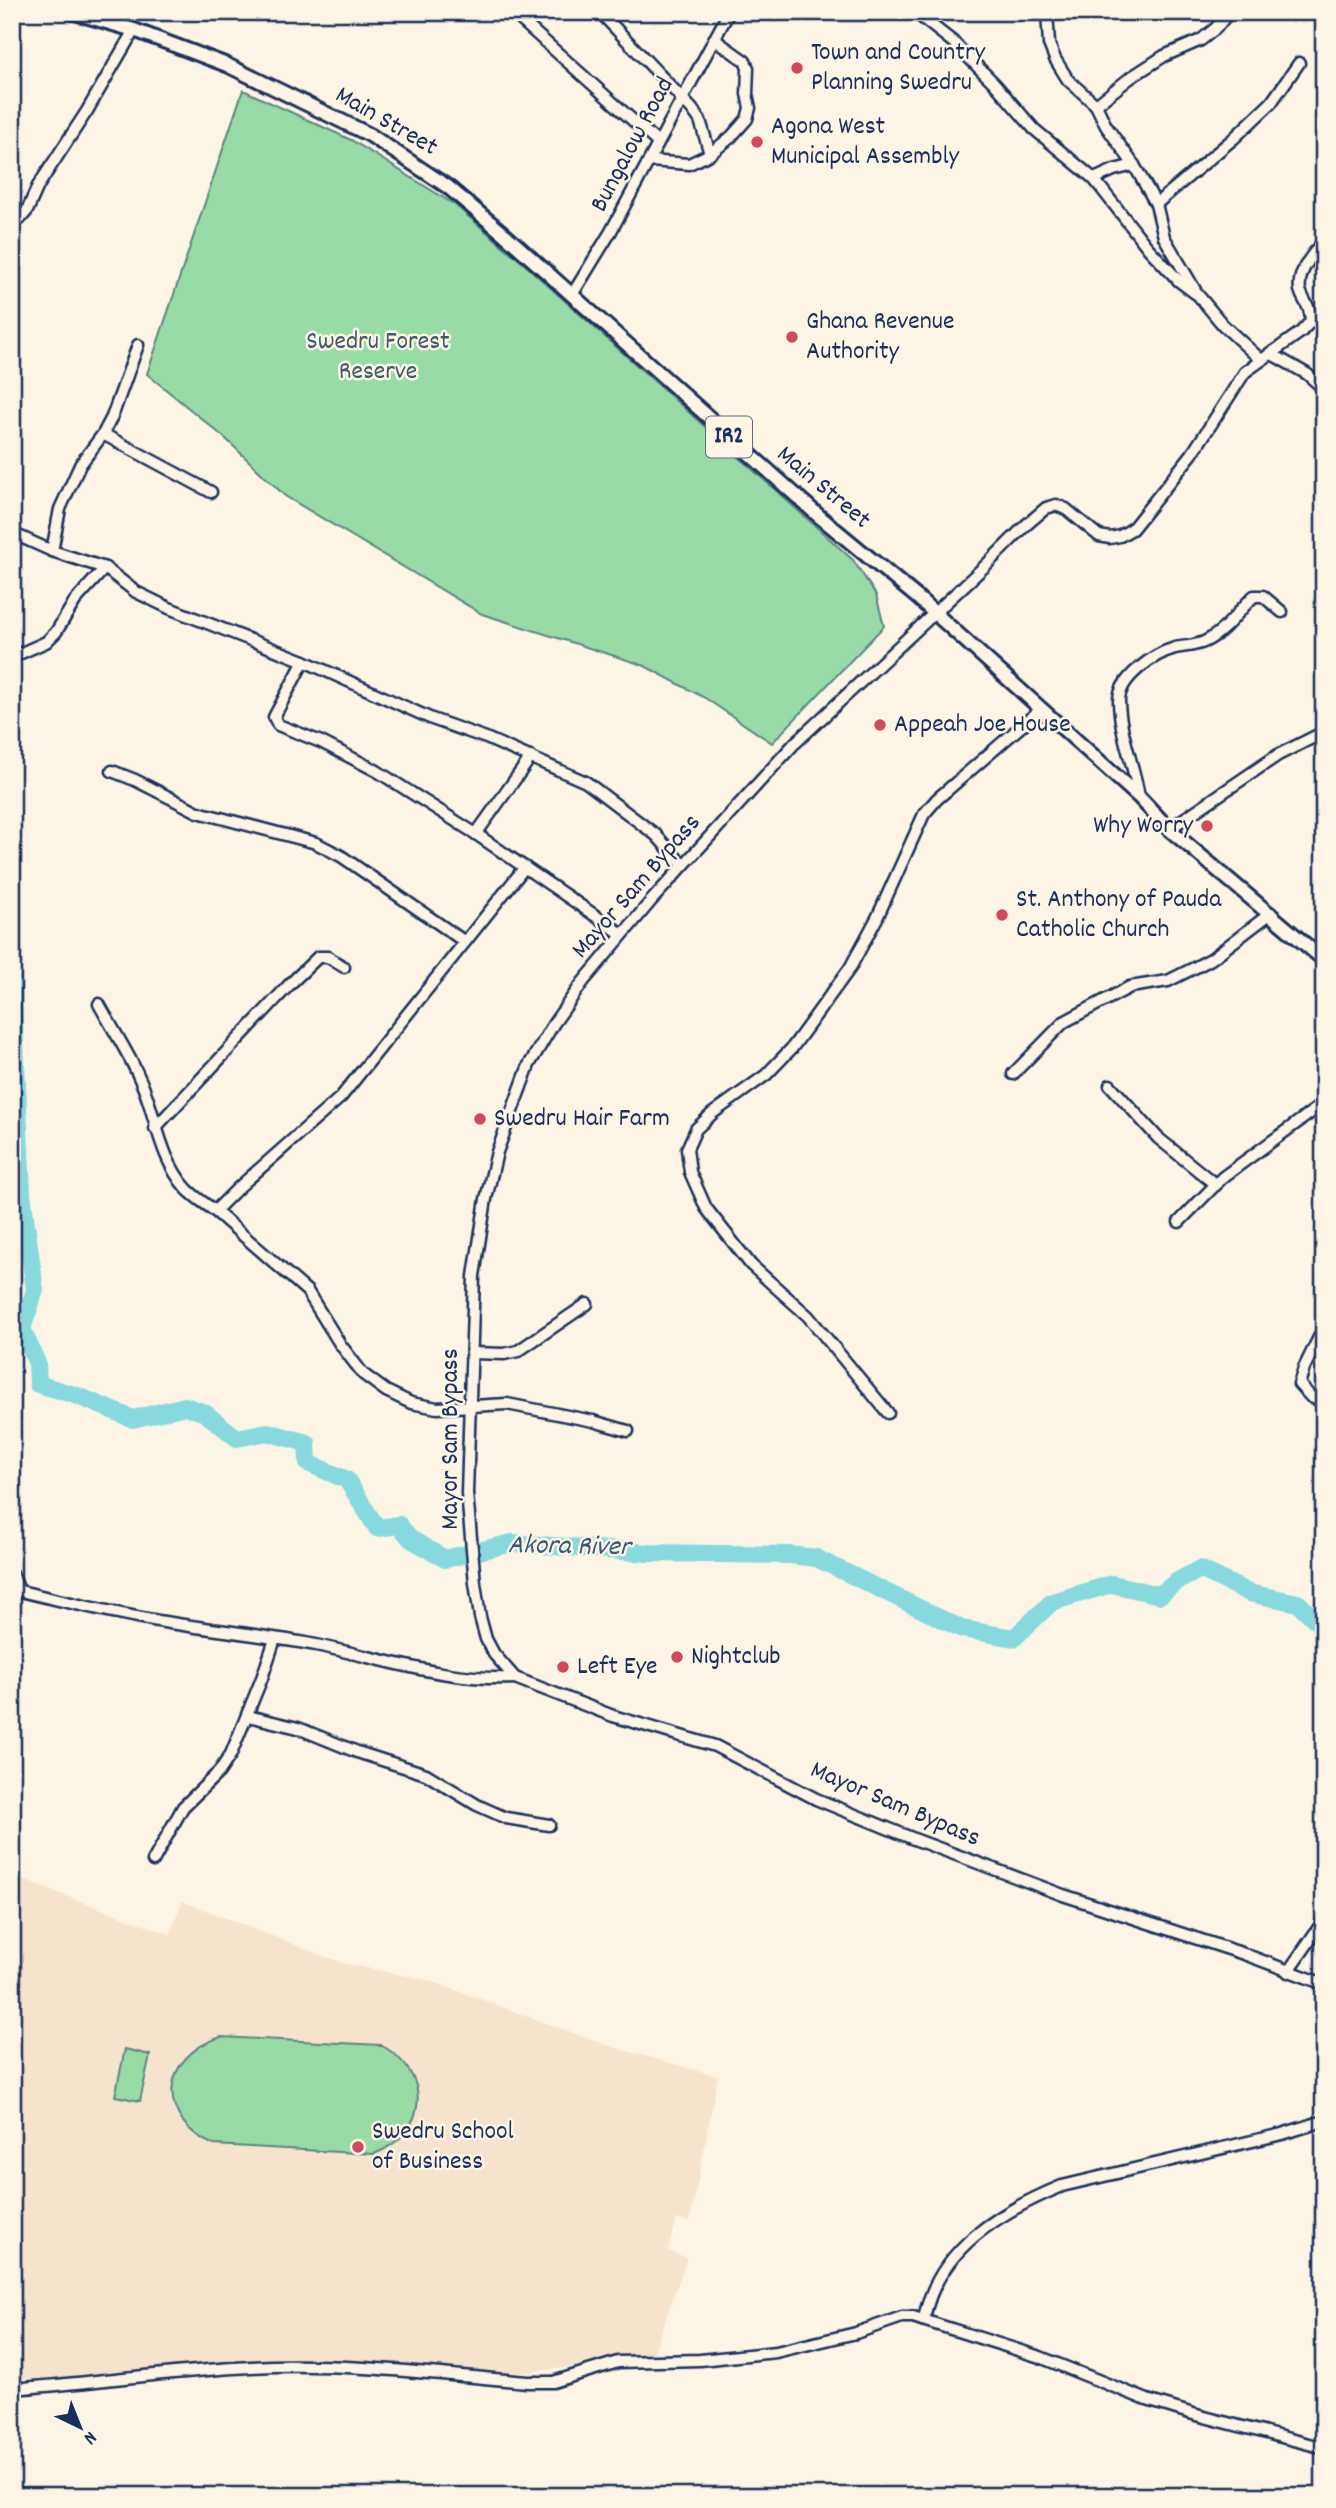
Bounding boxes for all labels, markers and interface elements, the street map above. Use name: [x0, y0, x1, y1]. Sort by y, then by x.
place label: Town and Country Planning Swedru: [811, 35, 986, 102]
marker: Town and Country Planning Swedru: [789, 60, 805, 76]
street label: Bungalow Road: [582, 71, 684, 219]
street label: Main Street: [328, 78, 445, 167]
place label: Agona West Municipal Assembly: [771, 109, 960, 176]
marker: Agona West Municipal Assembly: [749, 134, 765, 150]
place label: Ghana Revenue Authority: [806, 304, 954, 371]
park label: Swedru Forest Reserve: [306, 324, 450, 391]
marker: Ghana Revenue Authority: [784, 329, 800, 345]
road number: IR2: [706, 416, 752, 458]
street label: Main Street: [768, 437, 879, 539]
place label: Appeah Joe House: [894, 707, 1071, 744]
marker: Appeah Joe House: [872, 717, 888, 733]
street label: Mayor Sam Bypass: [563, 806, 711, 968]
place label: Why Worry: [1093, 808, 1193, 845]
marker: Why Worry: [1199, 818, 1215, 834]
place label: St. Anthony of Pauda Catholic Church: [1016, 882, 1222, 949]
marker: St. Anthony of Pauda Catholic Church: [994, 907, 1010, 923]
place label: Swedru Hair Farm: [494, 1101, 670, 1138]
marker: Swedru Hair Farm: [472, 1111, 488, 1127]
street label: Mayor Sam Bypass: [433, 1348, 470, 1530]
water label: Akora River: [508, 1527, 634, 1569]
place label: Nightclub: [691, 1639, 781, 1676]
place label: Left Eye: [577, 1649, 658, 1686]
marker: Nightclub: [669, 1649, 685, 1665]
marker: Left Eye: [555, 1659, 571, 1675]
street label: Mayor Sam Bypass: [804, 1753, 986, 1857]
place label: Swedru School of Business: [372, 2114, 514, 2181]
marker: Swedru School of Business: [350, 2139, 366, 2155]
north arrow: [46, 2392, 116, 2462]
text: N: [77, 2424, 102, 2450]

